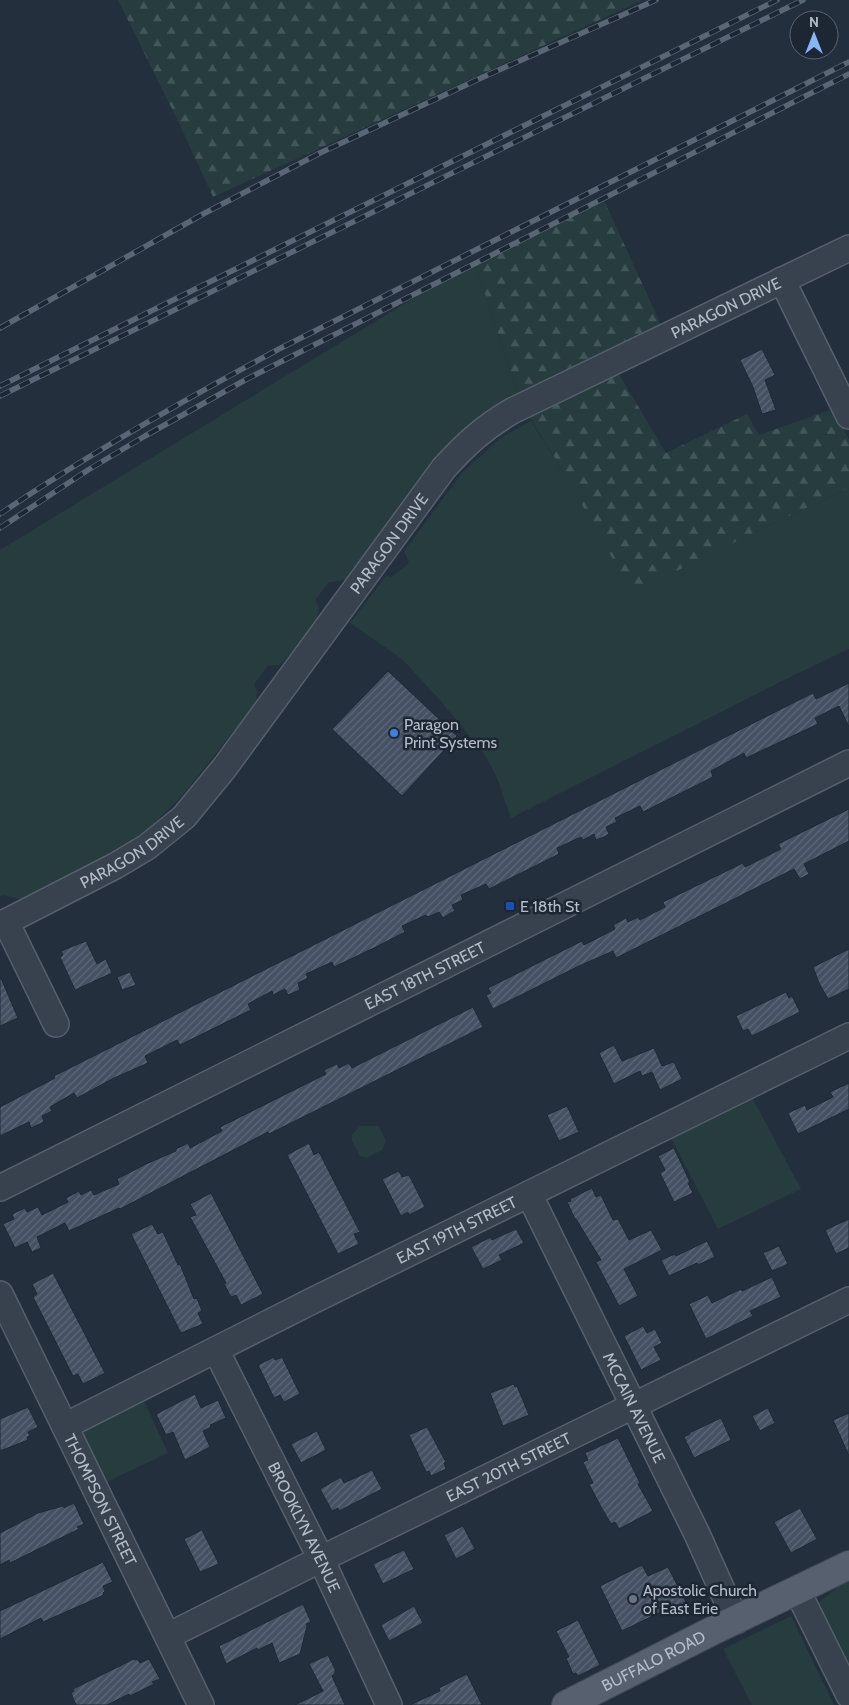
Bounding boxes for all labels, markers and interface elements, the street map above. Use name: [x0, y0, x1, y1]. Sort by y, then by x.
north arrow: [789, 10, 839, 60]
text: N: [809, 13, 819, 31]
street label: PARAGON DRIVE: [668, 273, 784, 343]
street label: PARAGON DRIVE: [346, 490, 432, 598]
place label: Paragon Print Systems: [404, 715, 498, 752]
marker: Paragon Print Systems: [388, 727, 400, 739]
street label: PARAGON DRIVE: [77, 812, 188, 892]
place label: E 18th St: [520, 897, 580, 916]
marker: E 18th St: [504, 900, 516, 912]
street label: EAST 18TH STREET: [362, 938, 489, 1014]
street label: EAST 19TH STREET: [393, 1192, 520, 1268]
street label: MCCAIN AVENUE: [599, 1349, 669, 1466]
street label: EAST 20TH STREET: [443, 1429, 575, 1506]
street label: THOMPSON STREET: [60, 1431, 141, 1569]
street label: BROOKLYN AVENUE: [264, 1459, 344, 1596]
place label: Apostolic Church of East Erie: [643, 1581, 757, 1618]
marker: Apostolic Church of East Erie: [627, 1593, 639, 1605]
street label: BUFFALO ROAD: [599, 1627, 709, 1695]

